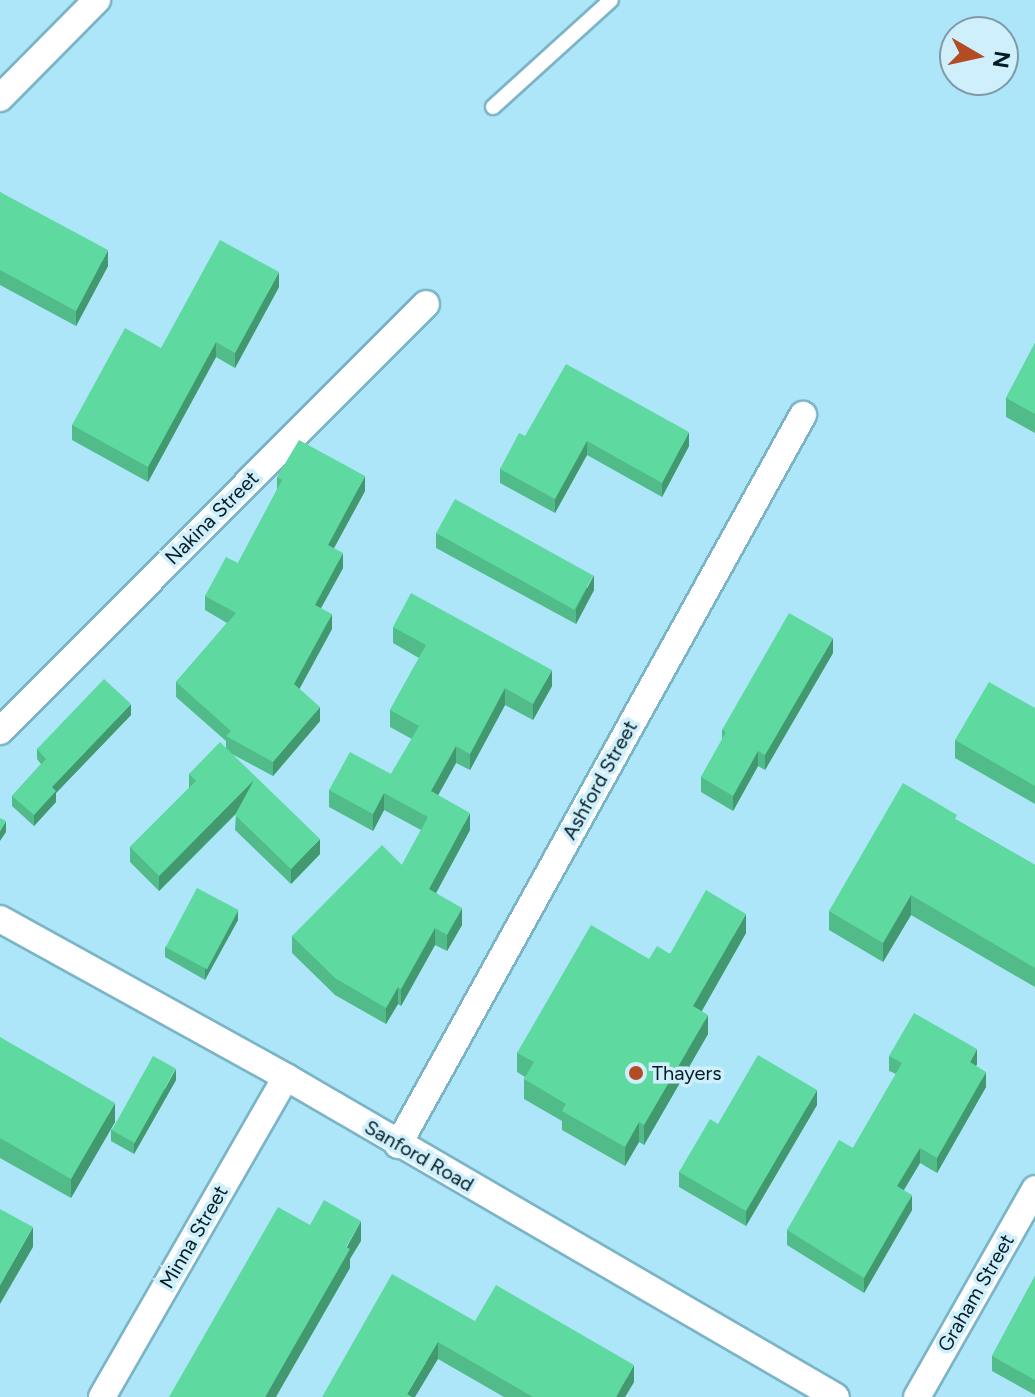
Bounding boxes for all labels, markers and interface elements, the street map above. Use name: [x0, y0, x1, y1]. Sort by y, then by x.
north arrow: [939, 16, 1019, 96]
text: N: [987, 49, 1016, 70]
street label: Nakina Street: [160, 466, 264, 570]
street label: Ashford Street: [557, 716, 643, 844]
place label: Thayers: [652, 1061, 722, 1085]
marker: Thayers: [627, 1064, 645, 1082]
street label: Sanford Road: [360, 1115, 478, 1197]
street label: Minna Street: [155, 1181, 233, 1293]
street label: Graham Street: [933, 1230, 1019, 1356]

